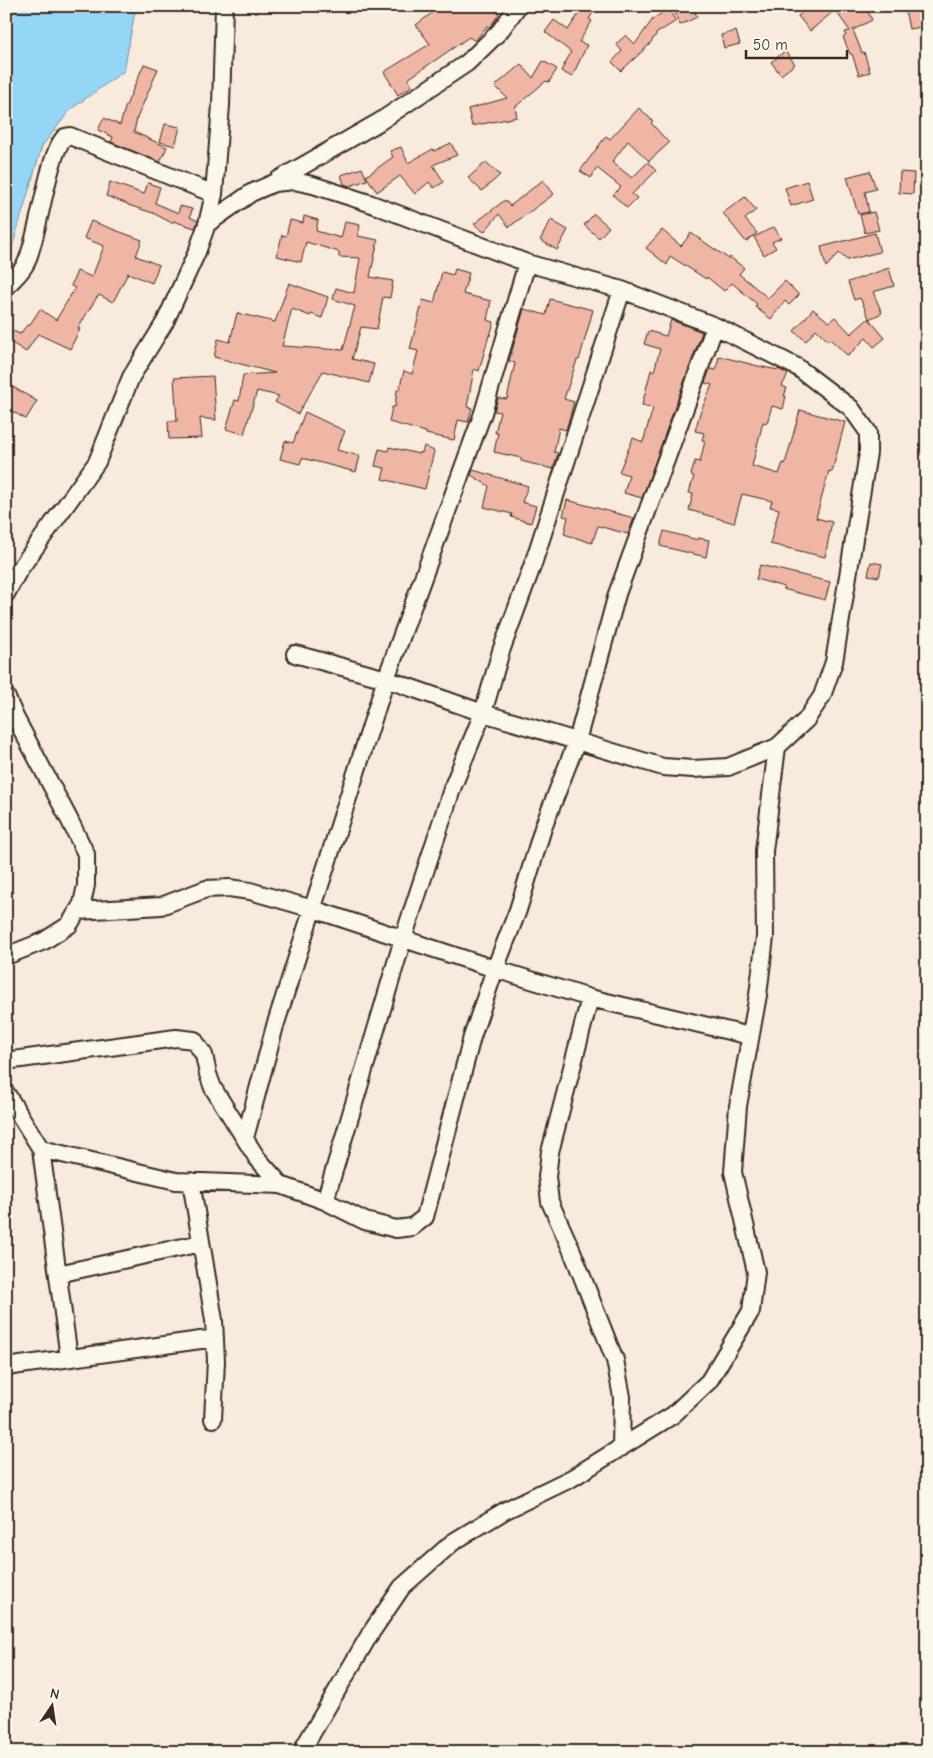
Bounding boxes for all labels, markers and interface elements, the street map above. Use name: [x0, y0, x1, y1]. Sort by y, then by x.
scale bar: [746, 28, 847, 60]
text: 50 m: [753, 36, 788, 54]
north arrow: [28, 1680, 78, 1730]
text: N: [48, 1685, 61, 1703]

